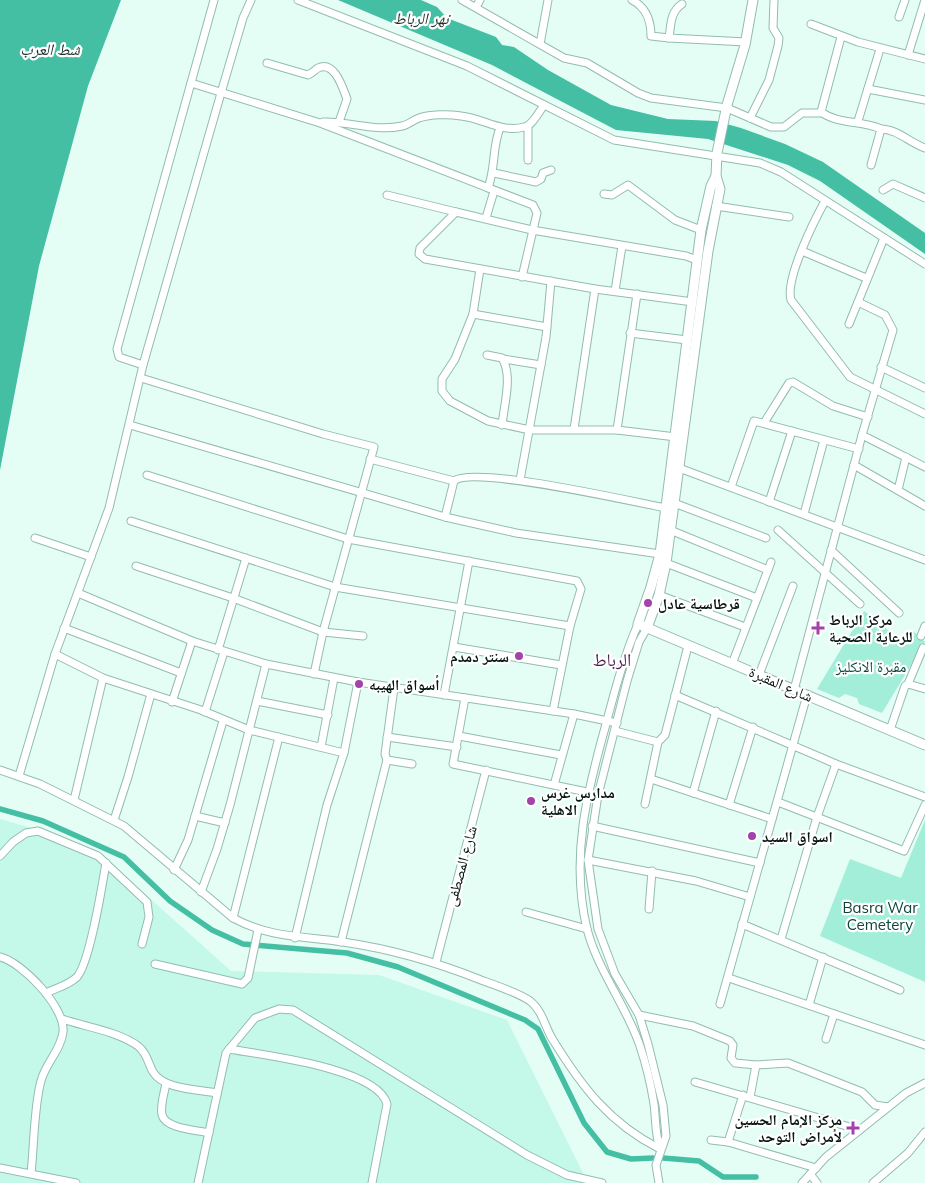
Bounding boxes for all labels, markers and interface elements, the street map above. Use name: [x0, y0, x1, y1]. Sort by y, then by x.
water label: نهر الرباط: [393, 8, 451, 28]
water label: شط العرب: [20, 39, 81, 59]
place label: قرطاسية عادل: [658, 594, 740, 613]
marker: قرطاسية عادل: [642, 597, 654, 609]
place label: مركز الرباط للرعاية الصحية: [829, 610, 913, 646]
marker: مركز الرباط للرعاية الصحية: [811, 621, 825, 635]
place label: سنتر دمدم: [450, 647, 509, 667]
district label: الرباط: [593, 648, 631, 671]
marker: سنتر دمدم: [513, 650, 525, 662]
park label: مقبرة الانكليز: [835, 657, 906, 676]
street label: شارع المقبرة: [746, 662, 816, 707]
place label: أسواق الهيبه: [369, 675, 439, 694]
marker: أسواق الهيبه: [353, 678, 365, 690]
place label: مدارس غرس الاهلية: [541, 783, 615, 819]
marker: مدارس غرس الاهلية: [525, 795, 537, 807]
street label: شارع المصطفى: [441, 824, 482, 909]
place label: اسواق السيد: [762, 827, 833, 846]
marker: اسواق السيد: [746, 830, 758, 842]
park label: Basra War Cemetery: [842, 898, 918, 934]
place label: مركز الإمام الحسين لأمراض التوحد: [735, 1110, 842, 1146]
marker: مركز الإمام الحسين لأمراض التوحد: [846, 1121, 860, 1135]

